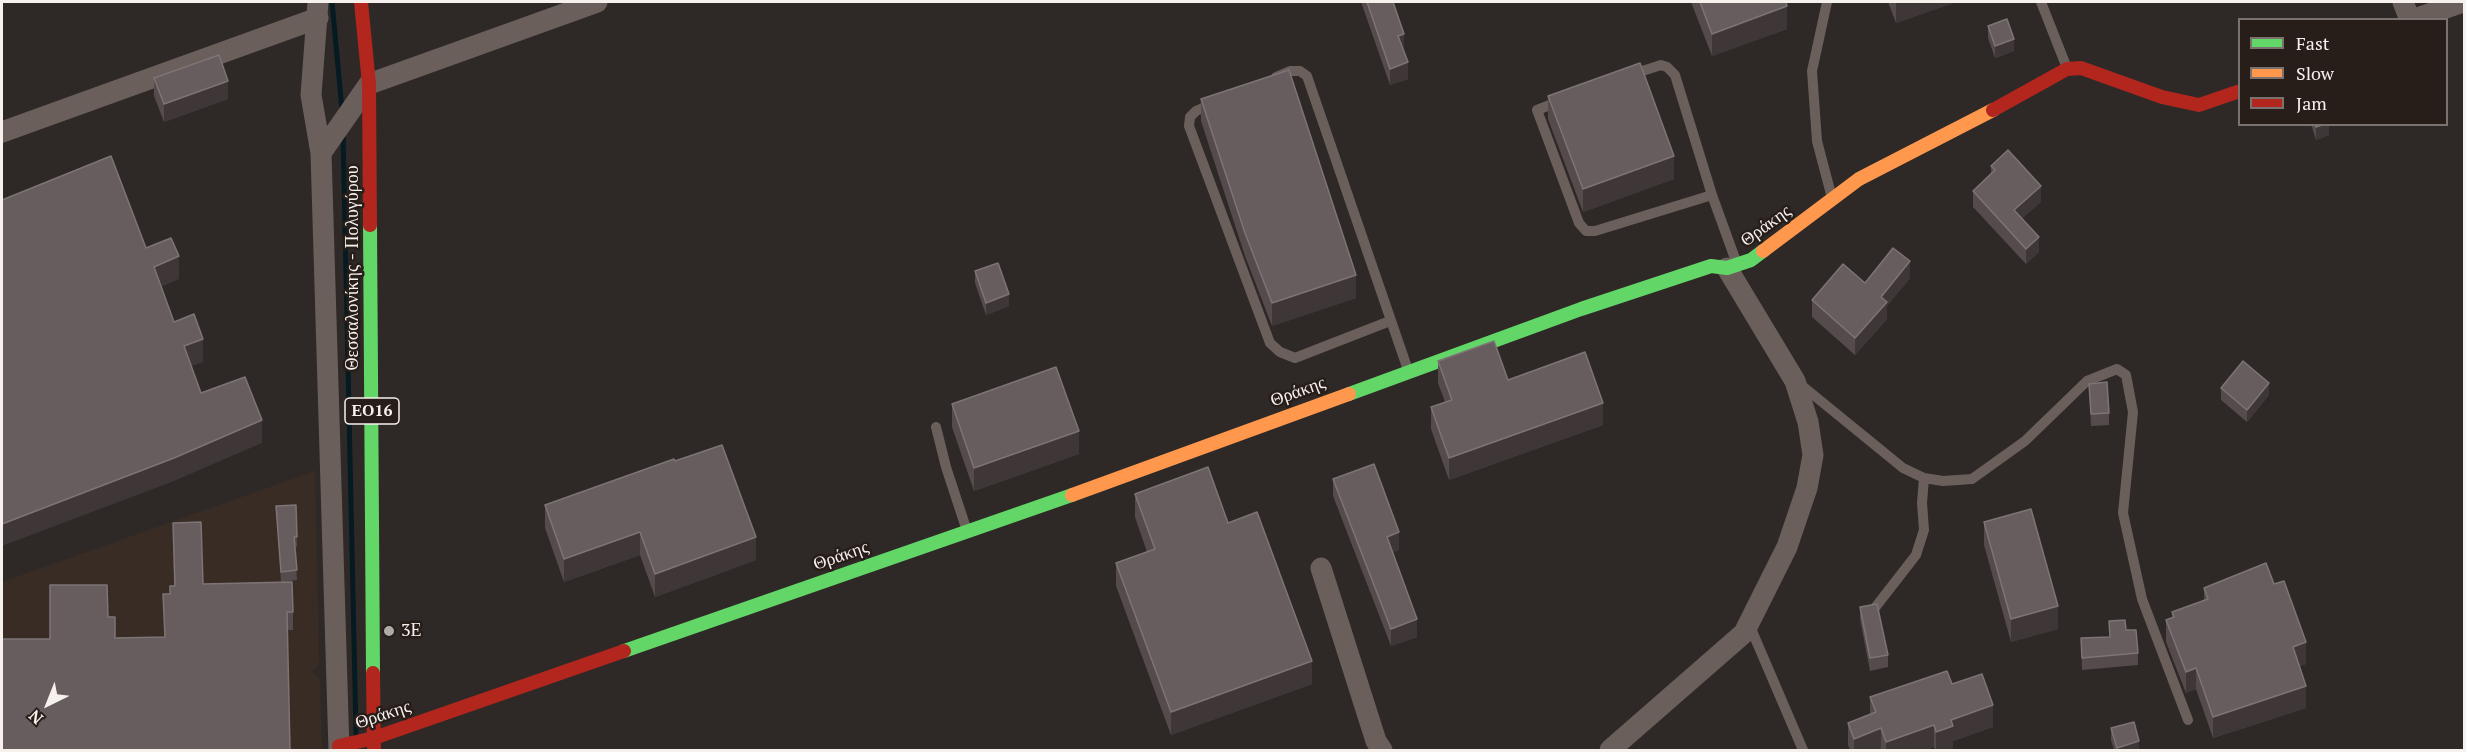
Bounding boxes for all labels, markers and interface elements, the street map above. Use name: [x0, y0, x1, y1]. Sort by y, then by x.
legend: [2238, 18, 2448, 126]
text: Fast: [2296, 31, 2329, 55]
text: Slow: [2296, 61, 2334, 85]
text: Jam: [2296, 91, 2327, 115]
street label: Θεσσαλονίκης - Πολυγύρου: [342, 165, 364, 371]
street label: Θράκης: [1737, 201, 1795, 251]
street label: Θράκης: [1268, 372, 1328, 412]
road number: ΕΟ16: [345, 398, 399, 424]
street label: Θράκης: [811, 537, 871, 575]
place label: 3Ε: [401, 620, 422, 642]
marker: 3Ε: [382, 624, 396, 638]
north arrow: [18, 674, 78, 734]
street label: Θράκης: [353, 696, 413, 734]
text: N: [24, 705, 48, 729]

